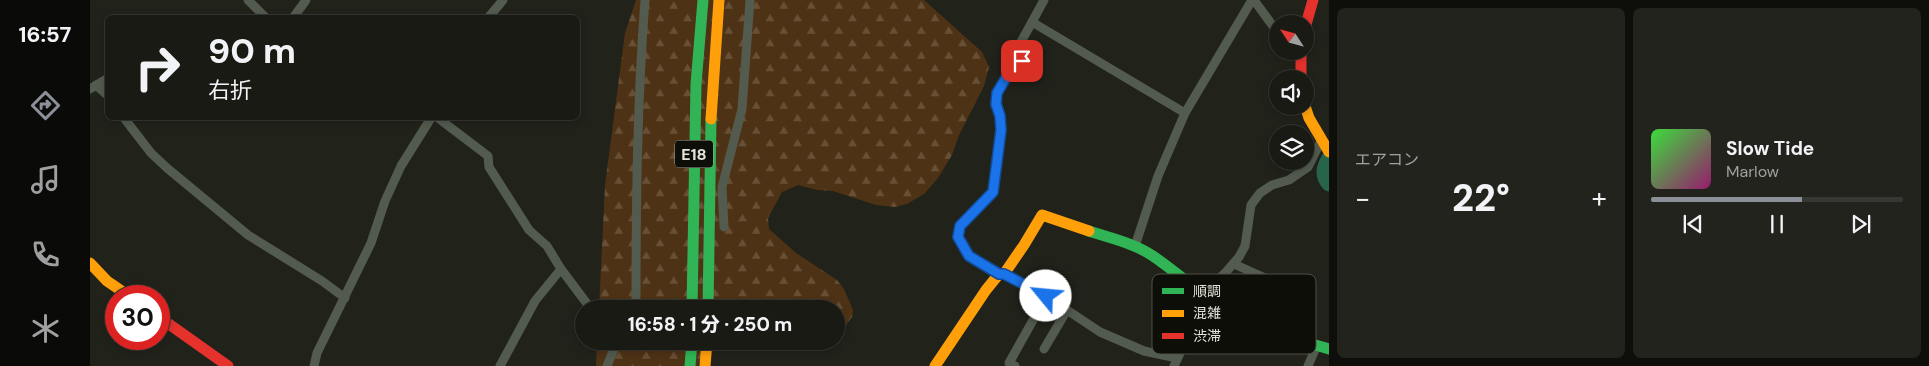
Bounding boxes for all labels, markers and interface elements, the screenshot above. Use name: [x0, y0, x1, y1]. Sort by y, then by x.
north arrow: [1269, 15, 1314, 60]
map controls: [1269, 15, 1314, 170]
text: 16:57: [19, 20, 71, 49]
text: 90 m: [208, 28, 296, 74]
icon: right: [125, 35, 190, 100]
pin: [1001, 40, 1043, 82]
icon: arrive: [1008, 47, 1036, 75]
button: sound: [1269, 70, 1314, 115]
text: 右折: [208, 76, 252, 105]
icon: directions: [28, 88, 63, 123]
button: layers: [1269, 125, 1314, 170]
text: Slow Tide: [1726, 136, 1814, 161]
road number: E18: [675, 140, 713, 168]
text: エアコン: [1355, 149, 1419, 170]
text: Marlow: [1726, 161, 1779, 182]
icon: music: [28, 162, 63, 197]
text: 22°: [1452, 173, 1510, 223]
text: −: [1355, 180, 1370, 217]
text: +: [1592, 180, 1607, 217]
icon: previous: [1679, 210, 1707, 238]
icon: pause: [1763, 210, 1791, 238]
icon: next: [1847, 210, 1875, 238]
icon: phone: [28, 237, 63, 272]
position arrow: [1019, 269, 1071, 321]
legend: [1152, 274, 1316, 354]
text: 順調: [1193, 282, 1221, 300]
speed limit sign: 30: [105, 285, 170, 350]
text: 混雑: [1193, 304, 1221, 322]
icon: climate: [28, 311, 63, 346]
text: 16:58 · 1 分 · 250 m: [628, 312, 792, 337]
text: 渋滞: [1193, 327, 1221, 345]

